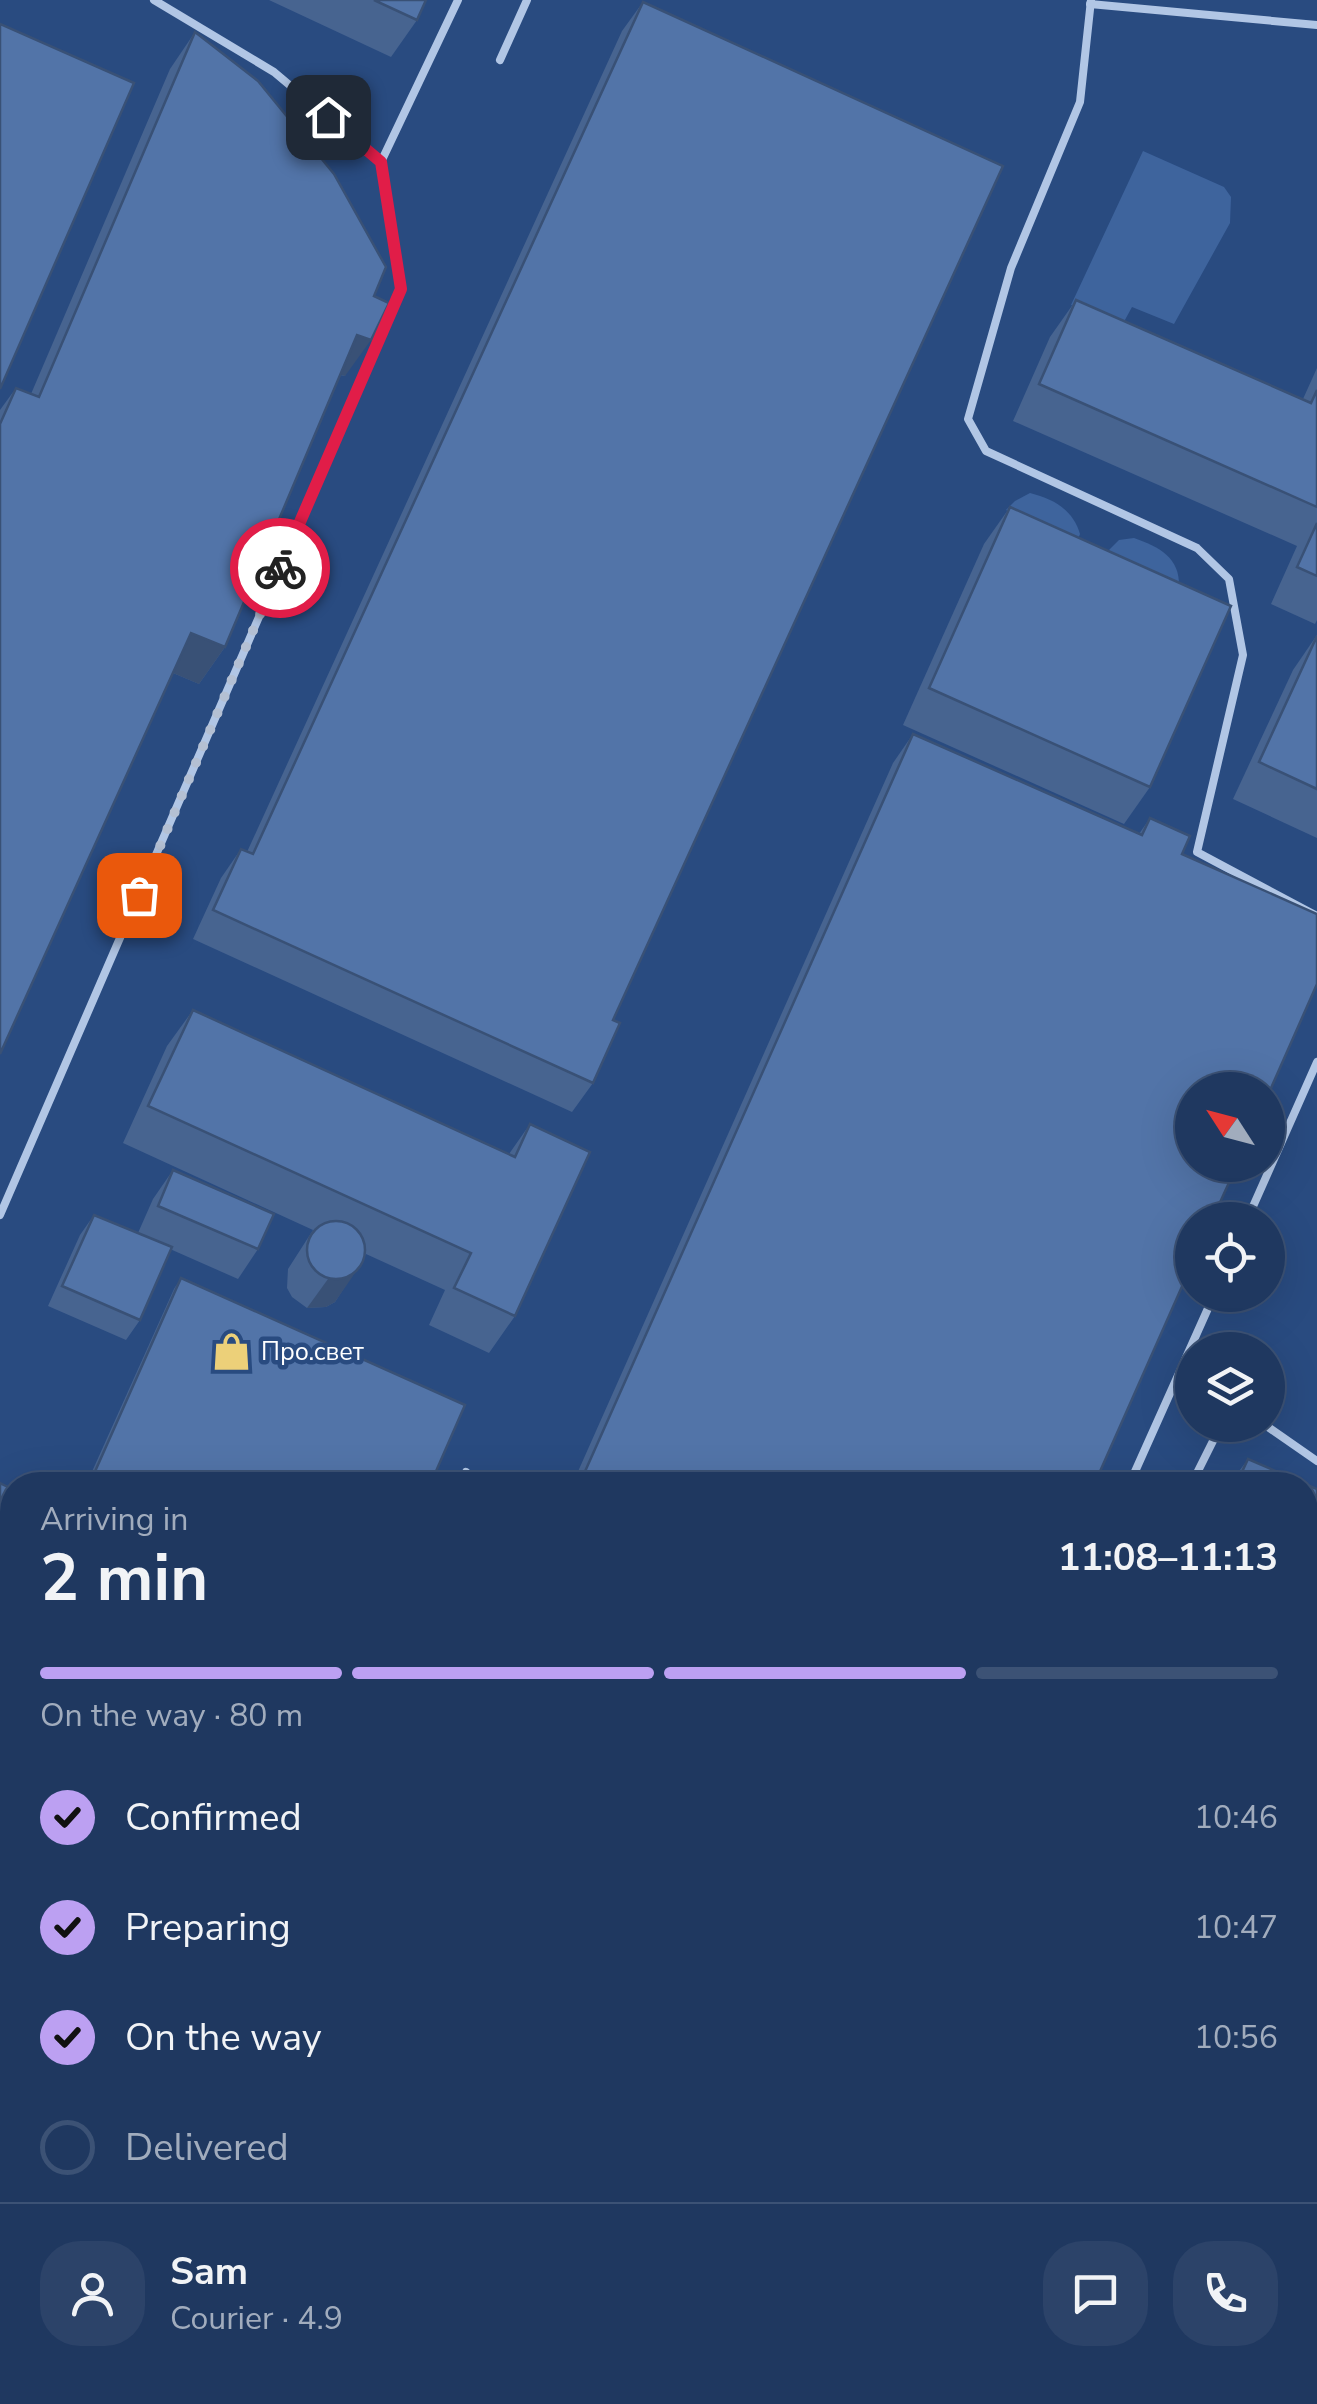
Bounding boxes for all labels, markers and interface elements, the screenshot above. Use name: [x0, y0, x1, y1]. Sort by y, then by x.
pin: [286, 75, 371, 160]
icon: home: [301, 90, 356, 145]
courier: [230, 518, 330, 618]
icon: bike: [253, 541, 308, 596]
pin: [97, 853, 182, 938]
icon: bag: [112, 868, 167, 923]
north arrow: [1175, 1072, 1285, 1182]
map controls: [1175, 1072, 1285, 1442]
button: locate: [1175, 1202, 1285, 1312]
shop icon: Про.свет: [210, 1331, 252, 1373]
button: layers: [1175, 1332, 1285, 1442]
place label: Про.свет: [261, 1335, 364, 1369]
text: Arriving in: [40, 1498, 188, 1541]
text: 11:08–11:13: [1058, 1532, 1278, 1583]
text: 2 min: [40, 1534, 208, 1623]
text: On the way · 80 m: [40, 1694, 303, 1737]
icon: check: [40, 1790, 95, 1845]
text: Confirmed: [125, 1792, 302, 1843]
text: 10:46: [1194, 1796, 1278, 1839]
icon: check: [40, 1900, 95, 1955]
text: Preparing: [125, 1902, 291, 1953]
text: 10:47: [1194, 1906, 1278, 1949]
icon: check: [40, 2010, 95, 2065]
text: On the way: [125, 2012, 321, 2063]
text: 10:56: [1194, 2016, 1278, 2059]
text: Delivered: [125, 2122, 289, 2173]
button: person: [40, 2241, 145, 2346]
button: chat: [1043, 2241, 1148, 2346]
button: phone: [1173, 2241, 1278, 2346]
text: Sam: [170, 2246, 248, 2297]
text: Courier · 4.9: [170, 2297, 343, 2340]

